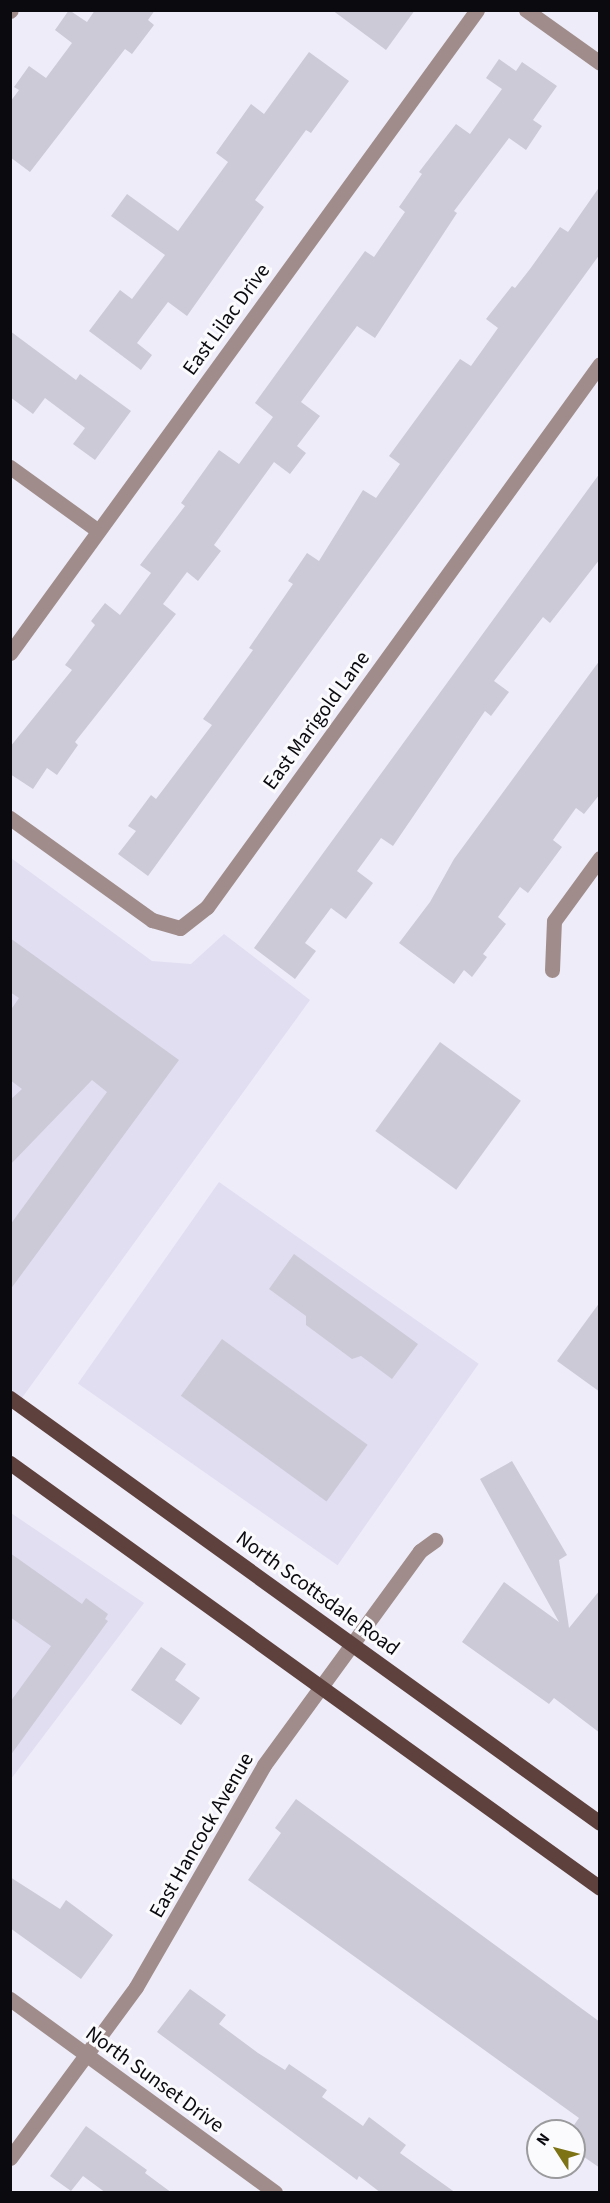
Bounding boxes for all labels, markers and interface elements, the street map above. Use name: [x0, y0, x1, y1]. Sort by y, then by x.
street label: East Lilac Drive: [177, 258, 275, 380]
street label: East Marigold Lane: [257, 646, 375, 794]
street label: North Scottsdale Road: [231, 1525, 405, 1661]
street label: East Hancock Avenue: [143, 1748, 259, 1922]
street label: North Sunset Drive: [81, 2020, 229, 2138]
north arrow: [526, 2119, 586, 2179]
text: N: [531, 2129, 555, 2150]

